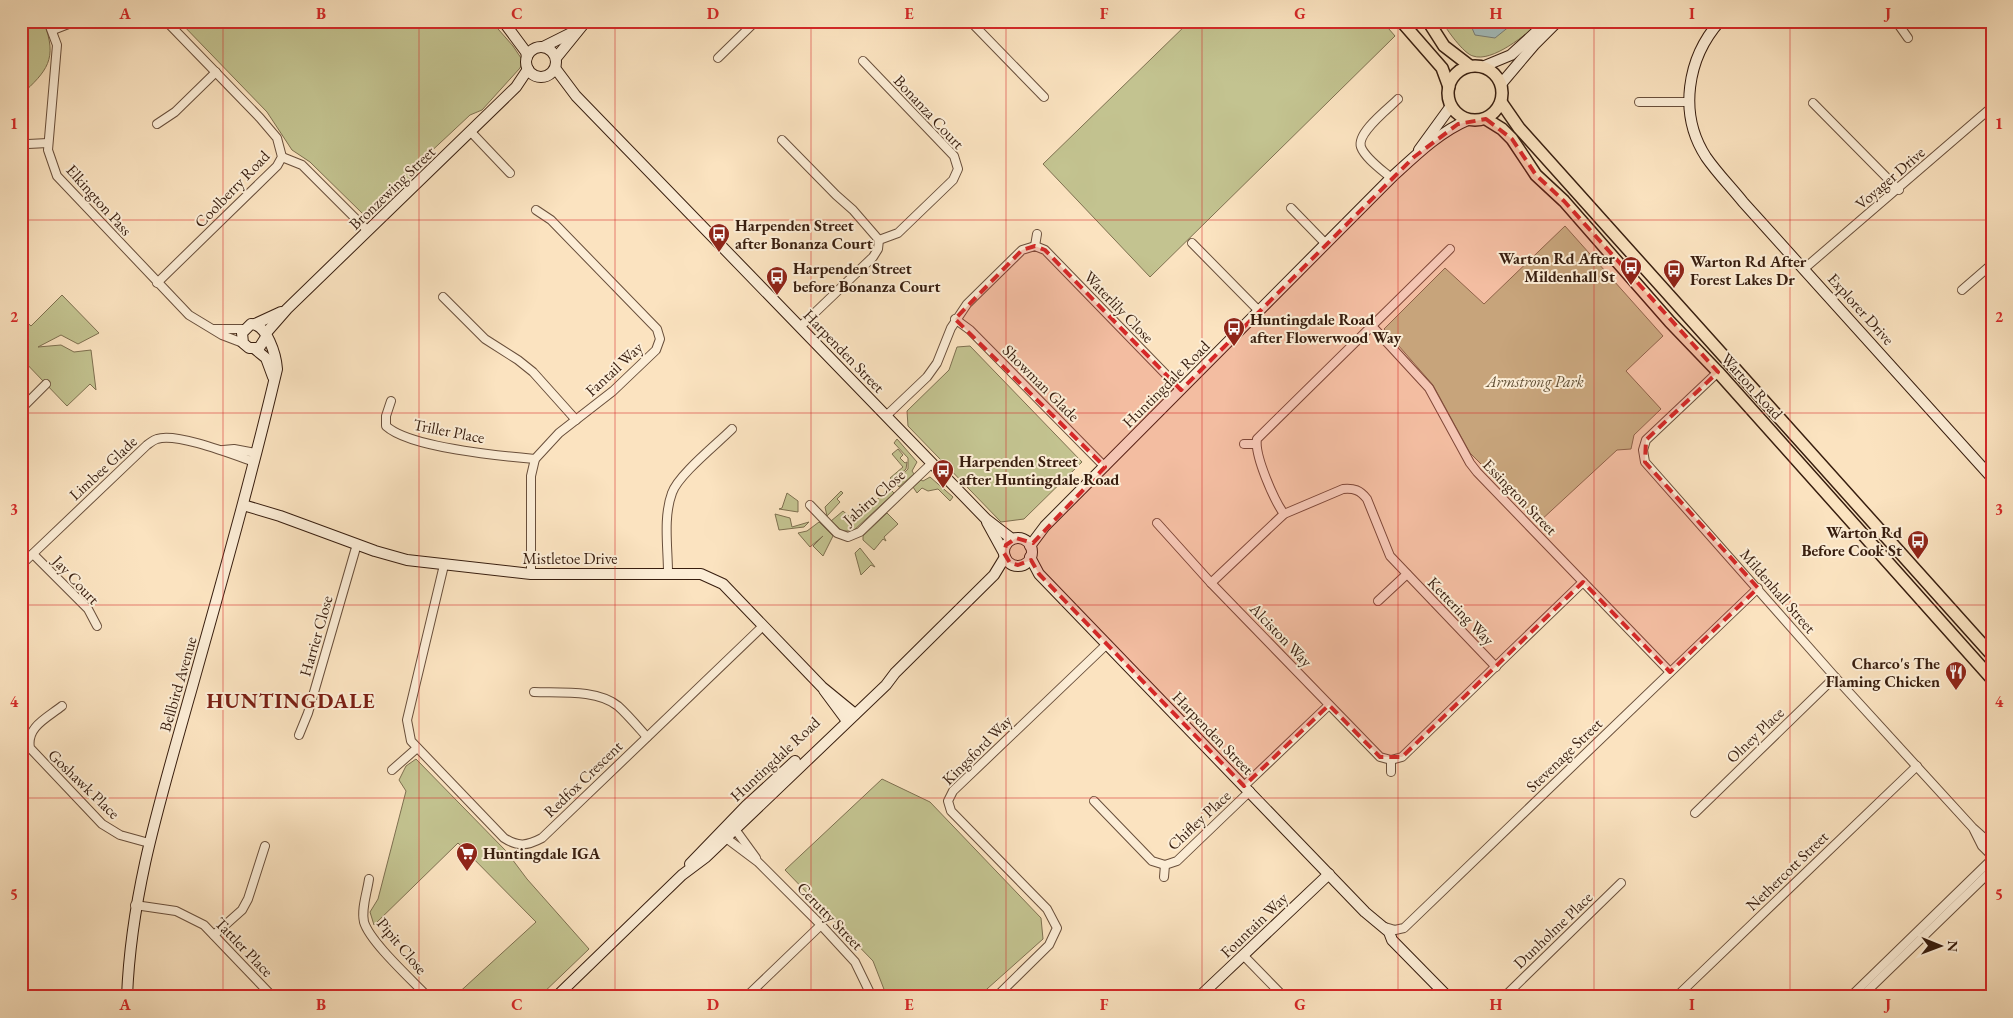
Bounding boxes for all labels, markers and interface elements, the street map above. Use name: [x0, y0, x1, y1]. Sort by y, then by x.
text: A: [118, 3, 131, 24]
text: B: [316, 3, 326, 24]
text: C: [511, 3, 523, 24]
text: D: [707, 3, 719, 24]
text: E: [904, 3, 914, 24]
text: F: [1100, 3, 1109, 24]
text: G: [1294, 3, 1306, 24]
text: H: [1490, 3, 1503, 24]
text: I: [1689, 3, 1695, 24]
text: J: [1883, 3, 1891, 24]
street label: Bonanza Court: [889, 70, 969, 154]
text: 1: [10, 113, 18, 134]
text: 1: [1995, 113, 2003, 134]
street label: Bronzewing Street: [344, 142, 440, 234]
street label: Voyager Drive: [1851, 142, 1929, 214]
street label: Coolberry Road: [190, 145, 275, 232]
street label: Elkington Pass: [61, 160, 137, 240]
place label: Harpenden Street after Bonanza Court: [735, 215, 873, 254]
bus stop icon: Harpenden Street after Bonanza Court: [707, 222, 731, 253]
place label: Warton Rd After Mildenhall St: [1499, 248, 1615, 287]
place label: Warton Rd After Forest Lakes Dr: [1690, 251, 1807, 290]
bus stop icon: Warton Rd After Mildenhall St: [1619, 255, 1643, 286]
place label: Harpenden Street before Bonanza Court: [793, 258, 940, 297]
bus stop icon: Warton Rd After Forest Lakes Dr: [1662, 258, 1686, 289]
bus stop icon: Harpenden Street before Bonanza Court: [765, 265, 789, 296]
street label: Waterlily Close: [1079, 266, 1159, 348]
street label: Explorer Drive: [1823, 269, 1899, 349]
street label: Harpenden Street: [799, 305, 889, 397]
text: 2: [10, 306, 19, 327]
text: 2: [1995, 306, 2004, 327]
place label: Huntingdale Road after Flowerwood Way: [1250, 309, 1401, 348]
bus stop icon: Huntingdale Road after Flowerwood Way: [1222, 316, 1246, 347]
street label: Huntingdale Road: [1118, 335, 1215, 432]
street label: Fantail Way: [581, 336, 648, 401]
street label: Showman Glade: [998, 340, 1084, 426]
street label: Warton Road: [1716, 348, 1788, 424]
park label: Armstrong Park: [1485, 371, 1585, 392]
street label: Triller Place: [411, 414, 487, 448]
street label: Limbee Glade: [64, 431, 142, 505]
place label: Harpenden Street after Huntingdale Road: [959, 451, 1119, 490]
street label: Essington Street: [1478, 454, 1562, 540]
bus stop icon: Harpenden Street after Huntingdale Road: [931, 458, 955, 489]
street label: Jabiru Close: [837, 464, 909, 531]
text: 3: [10, 499, 18, 520]
text: 3: [1995, 499, 2003, 520]
place label: Warton Rd Before Cook St: [1801, 522, 1902, 561]
bus stop icon: Warton Rd Before Cook St: [1906, 529, 1930, 560]
street label: Mildenhall Street: [1735, 544, 1821, 638]
street label: Mistletoe Drive: [522, 548, 618, 569]
street label: Jay Court: [47, 549, 104, 609]
street label: Kettering Way: [1423, 572, 1500, 651]
street label: Harrier Close: [294, 593, 338, 679]
street label: Alciston Way: [1244, 598, 1318, 672]
street label: Bellbird Avenue: [154, 634, 202, 734]
place label: Charco's The Flaming Chicken: [1826, 653, 1940, 692]
restaurant icon: Charco's The Flaming Chicken: [1944, 660, 1968, 691]
district label: HUNTINGDALE: [206, 687, 376, 714]
street label: Harpenden Street: [1168, 687, 1258, 779]
text: 4: [10, 691, 19, 712]
text: 4: [1995, 691, 2004, 712]
street label: Olney Place: [1722, 702, 1788, 768]
street label: Kingsford Way: [937, 710, 1017, 790]
street label: Huntingdale Road: [726, 711, 825, 806]
street label: Stevenage Street: [1521, 713, 1607, 797]
street label: Redfox Crescent: [539, 736, 627, 822]
street label: Goshawk Place: [44, 744, 124, 824]
street label: Chifley Place: [1163, 785, 1235, 855]
street label: Nethercott Street: [1741, 827, 1833, 915]
supermarket icon: Huntingdale IGA: [455, 841, 479, 872]
place label: Huntingdale IGA: [483, 843, 601, 864]
street label: Cerutty Street: [792, 877, 868, 955]
text: 5: [10, 884, 18, 905]
text: 5: [1995, 884, 2003, 905]
street label: Fountain Way: [1216, 887, 1293, 962]
street label: Dunholme Place: [1509, 887, 1597, 973]
street label: Tattler Place: [210, 913, 278, 981]
street label: Pipit Close: [372, 913, 432, 979]
north arrow: [1916, 920, 1966, 970]
text: N: [1944, 940, 1962, 953]
text: A: [118, 994, 131, 1015]
text: B: [316, 994, 326, 1015]
text: C: [511, 994, 523, 1015]
text: D: [707, 994, 719, 1015]
text: E: [904, 994, 914, 1015]
text: F: [1100, 994, 1109, 1015]
text: G: [1294, 994, 1306, 1015]
text: H: [1490, 994, 1503, 1015]
text: I: [1689, 994, 1695, 1015]
text: J: [1883, 994, 1891, 1015]

